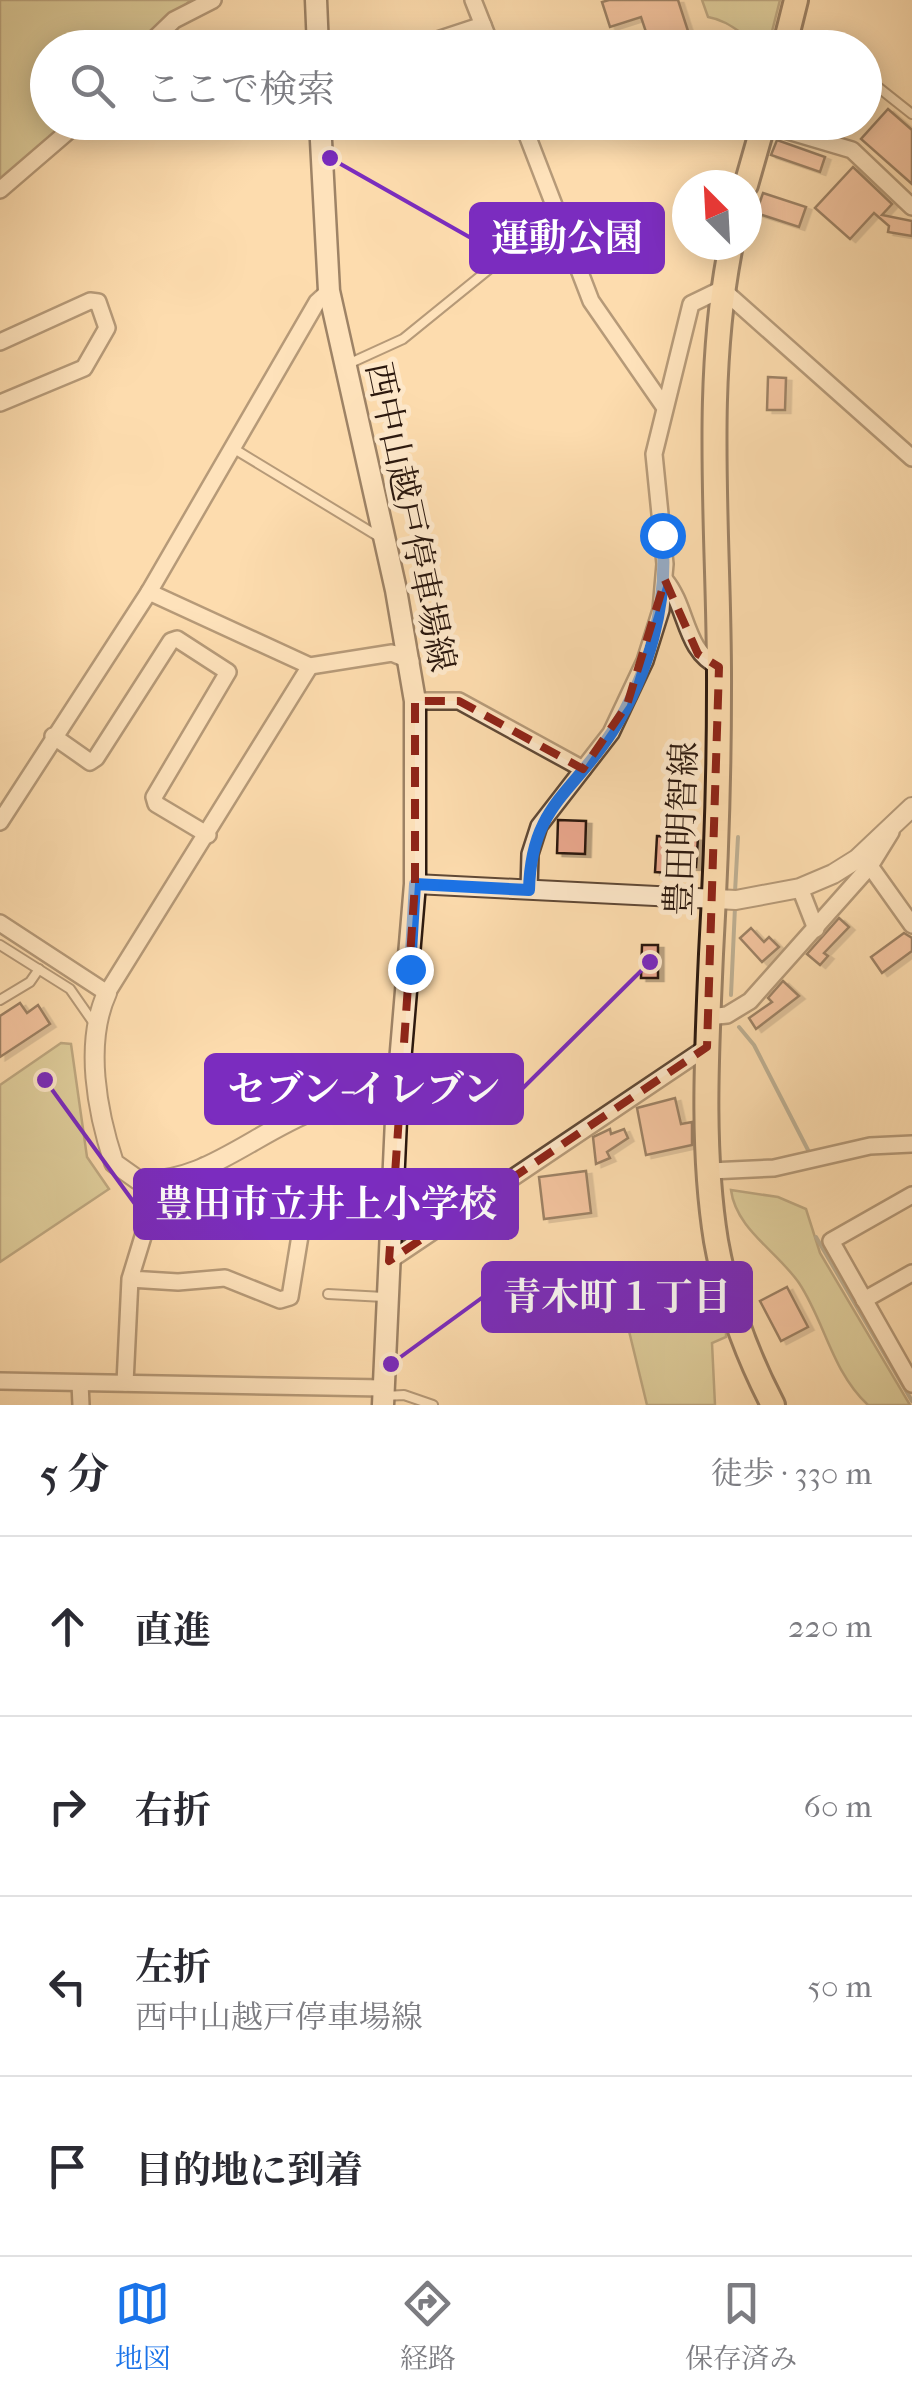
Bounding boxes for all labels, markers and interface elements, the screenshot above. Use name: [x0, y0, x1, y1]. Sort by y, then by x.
search box: [30, 30, 882, 140]
icon: search: [65, 58, 120, 113]
text: ここで検索: [145, 67, 335, 112]
north arrow: [672, 170, 762, 260]
callout: 運動公園: [471, 204, 663, 272]
text: 運動公園: [491, 216, 643, 261]
street label: 西中山越戸停車場線: [358, 359, 463, 675]
route start: [640, 513, 686, 559]
street label: 豊田明智線: [658, 741, 705, 917]
route end: [388, 947, 434, 993]
callout: セブン-イレブン: [206, 1055, 522, 1123]
text: セブン-イレブン: [228, 1067, 500, 1112]
callout: 豊田市立井上小学校: [135, 1170, 517, 1238]
text: 豊田市立井上小学校: [155, 1182, 497, 1227]
callout: 青木町１丁目: [483, 1263, 751, 1331]
text: 青木町１丁目: [503, 1275, 731, 1320]
text: 5 分: [40, 1450, 109, 1499]
text: 徒歩 · 330 m: [710, 1455, 872, 1492]
icon: ahead: [40, 1599, 95, 1654]
text: 直進: [135, 1608, 211, 1653]
text: 220 m: [788, 1608, 872, 1645]
icon: right: [40, 1779, 95, 1834]
text: 右折: [135, 1788, 211, 1833]
text: 60 m: [804, 1788, 872, 1825]
text: 左折: [135, 1945, 211, 1990]
icon: left: [40, 1959, 95, 2014]
text: 50 m: [807, 1968, 872, 2005]
text: 西中山越戸停車場線: [135, 1999, 423, 2036]
icon: arrive: [40, 2139, 95, 2194]
text: 目的地に到着: [135, 2148, 363, 2193]
tab: 地図: [115, 2276, 171, 2376]
tab: 経路: [400, 2276, 456, 2376]
tab: 保存済み: [685, 2276, 797, 2376]

